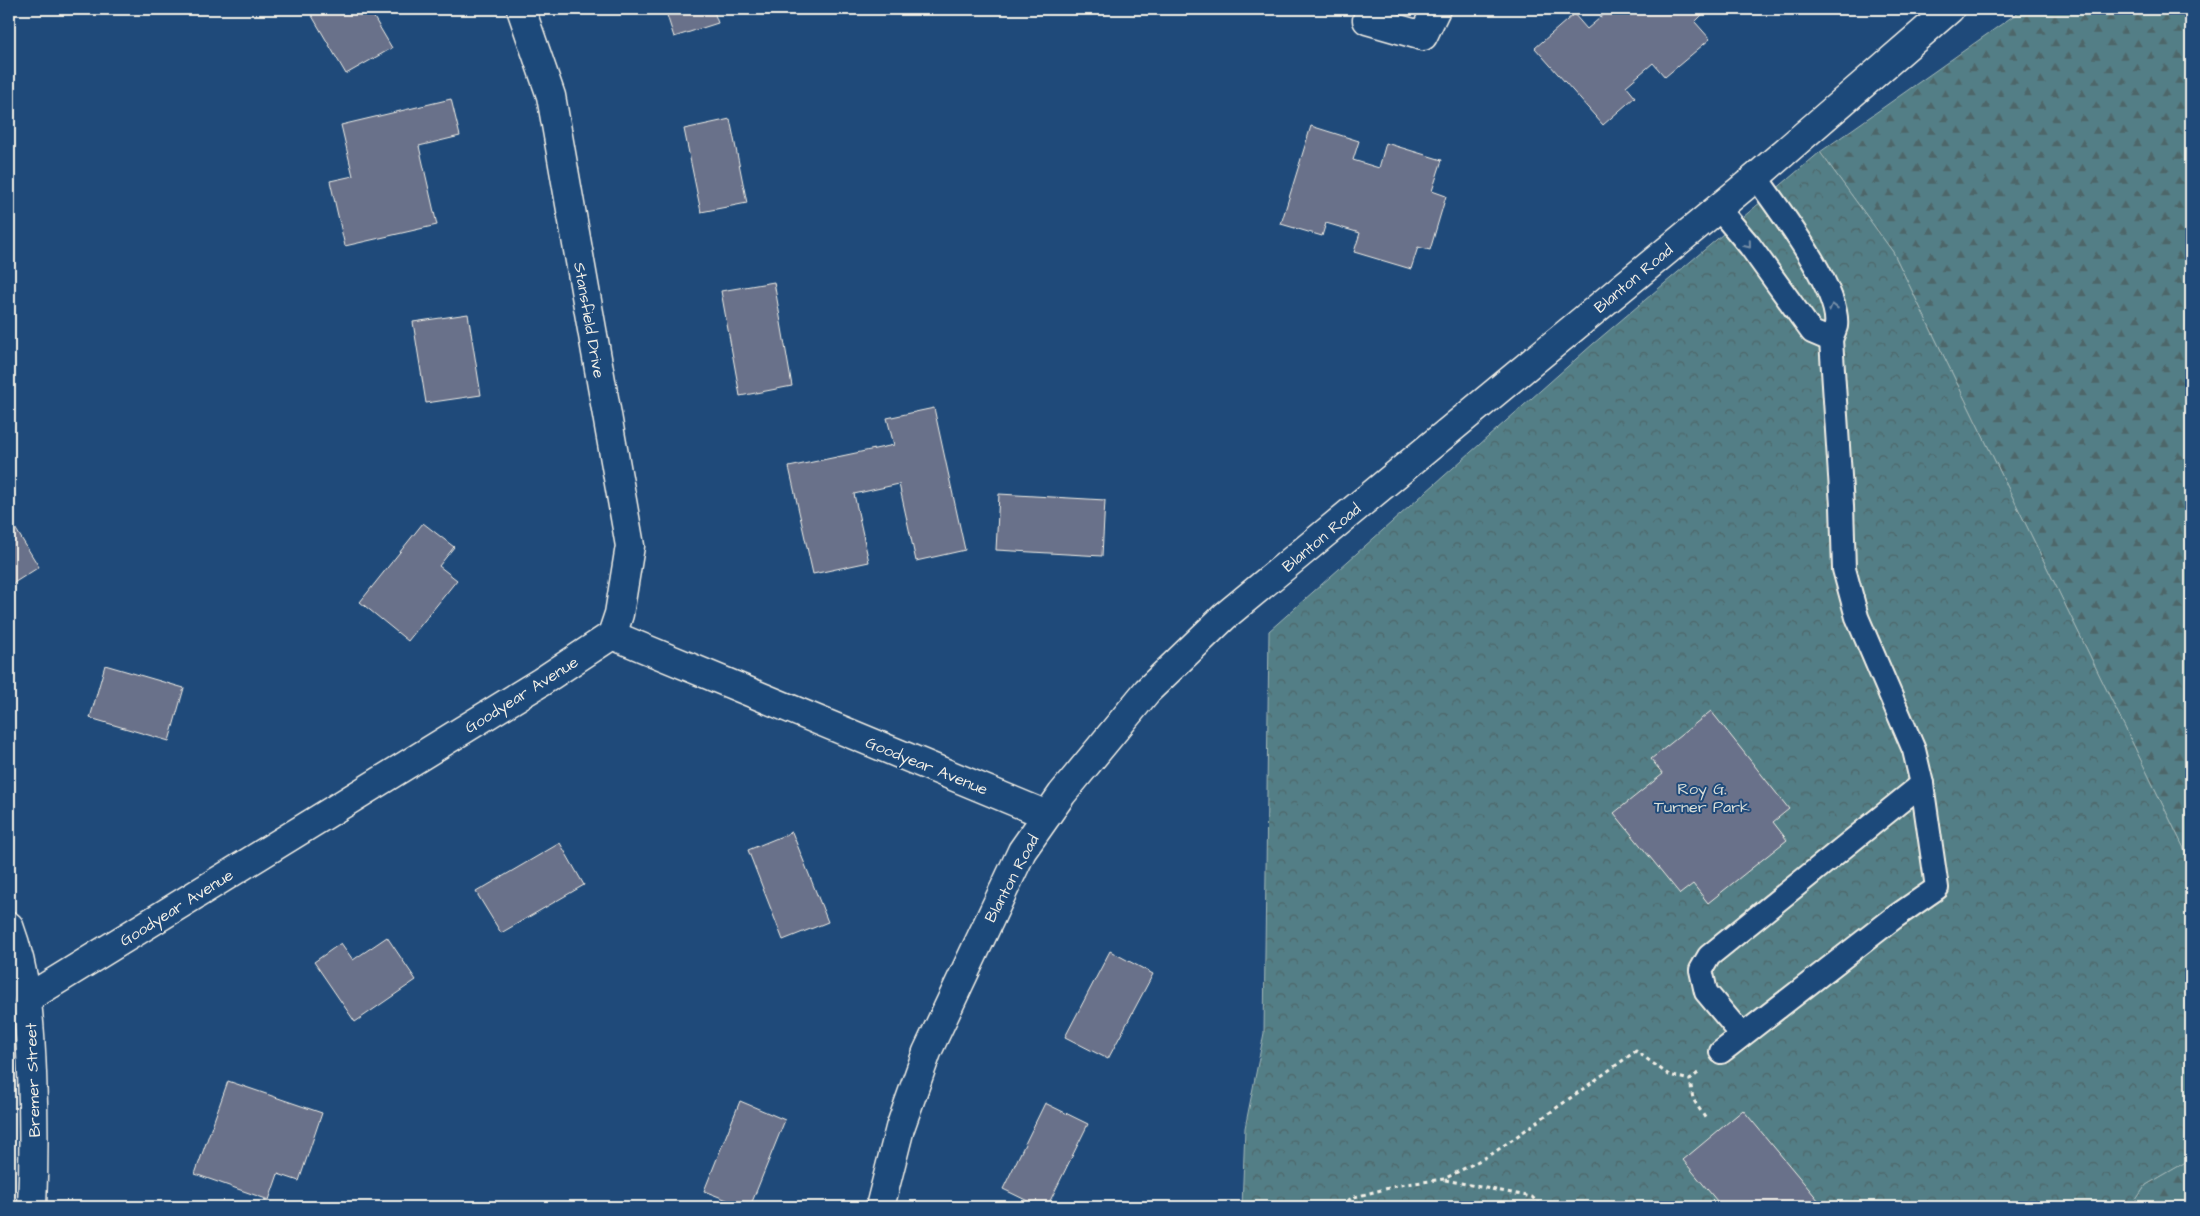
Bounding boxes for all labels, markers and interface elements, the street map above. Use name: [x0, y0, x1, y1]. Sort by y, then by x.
street label: Blanton Road: [1590, 239, 1678, 318]
one-way arrow: [1743, 239, 1751, 248]
street label: Stansfield Drive: [568, 261, 610, 380]
one-way arrow: [1828, 303, 1839, 312]
street label: Blanton Road: [1278, 498, 1366, 577]
street label: Goodyear Avenue: [461, 651, 583, 739]
street label: Goodyear Avenue: [862, 731, 991, 802]
park label: Roy G. Turner Park: [1654, 778, 1750, 818]
street label: Blanton Road: [979, 831, 1044, 926]
street label: Goodyear Avenue: [116, 864, 238, 952]
street label: Bremer Street: [20, 1022, 46, 1138]

